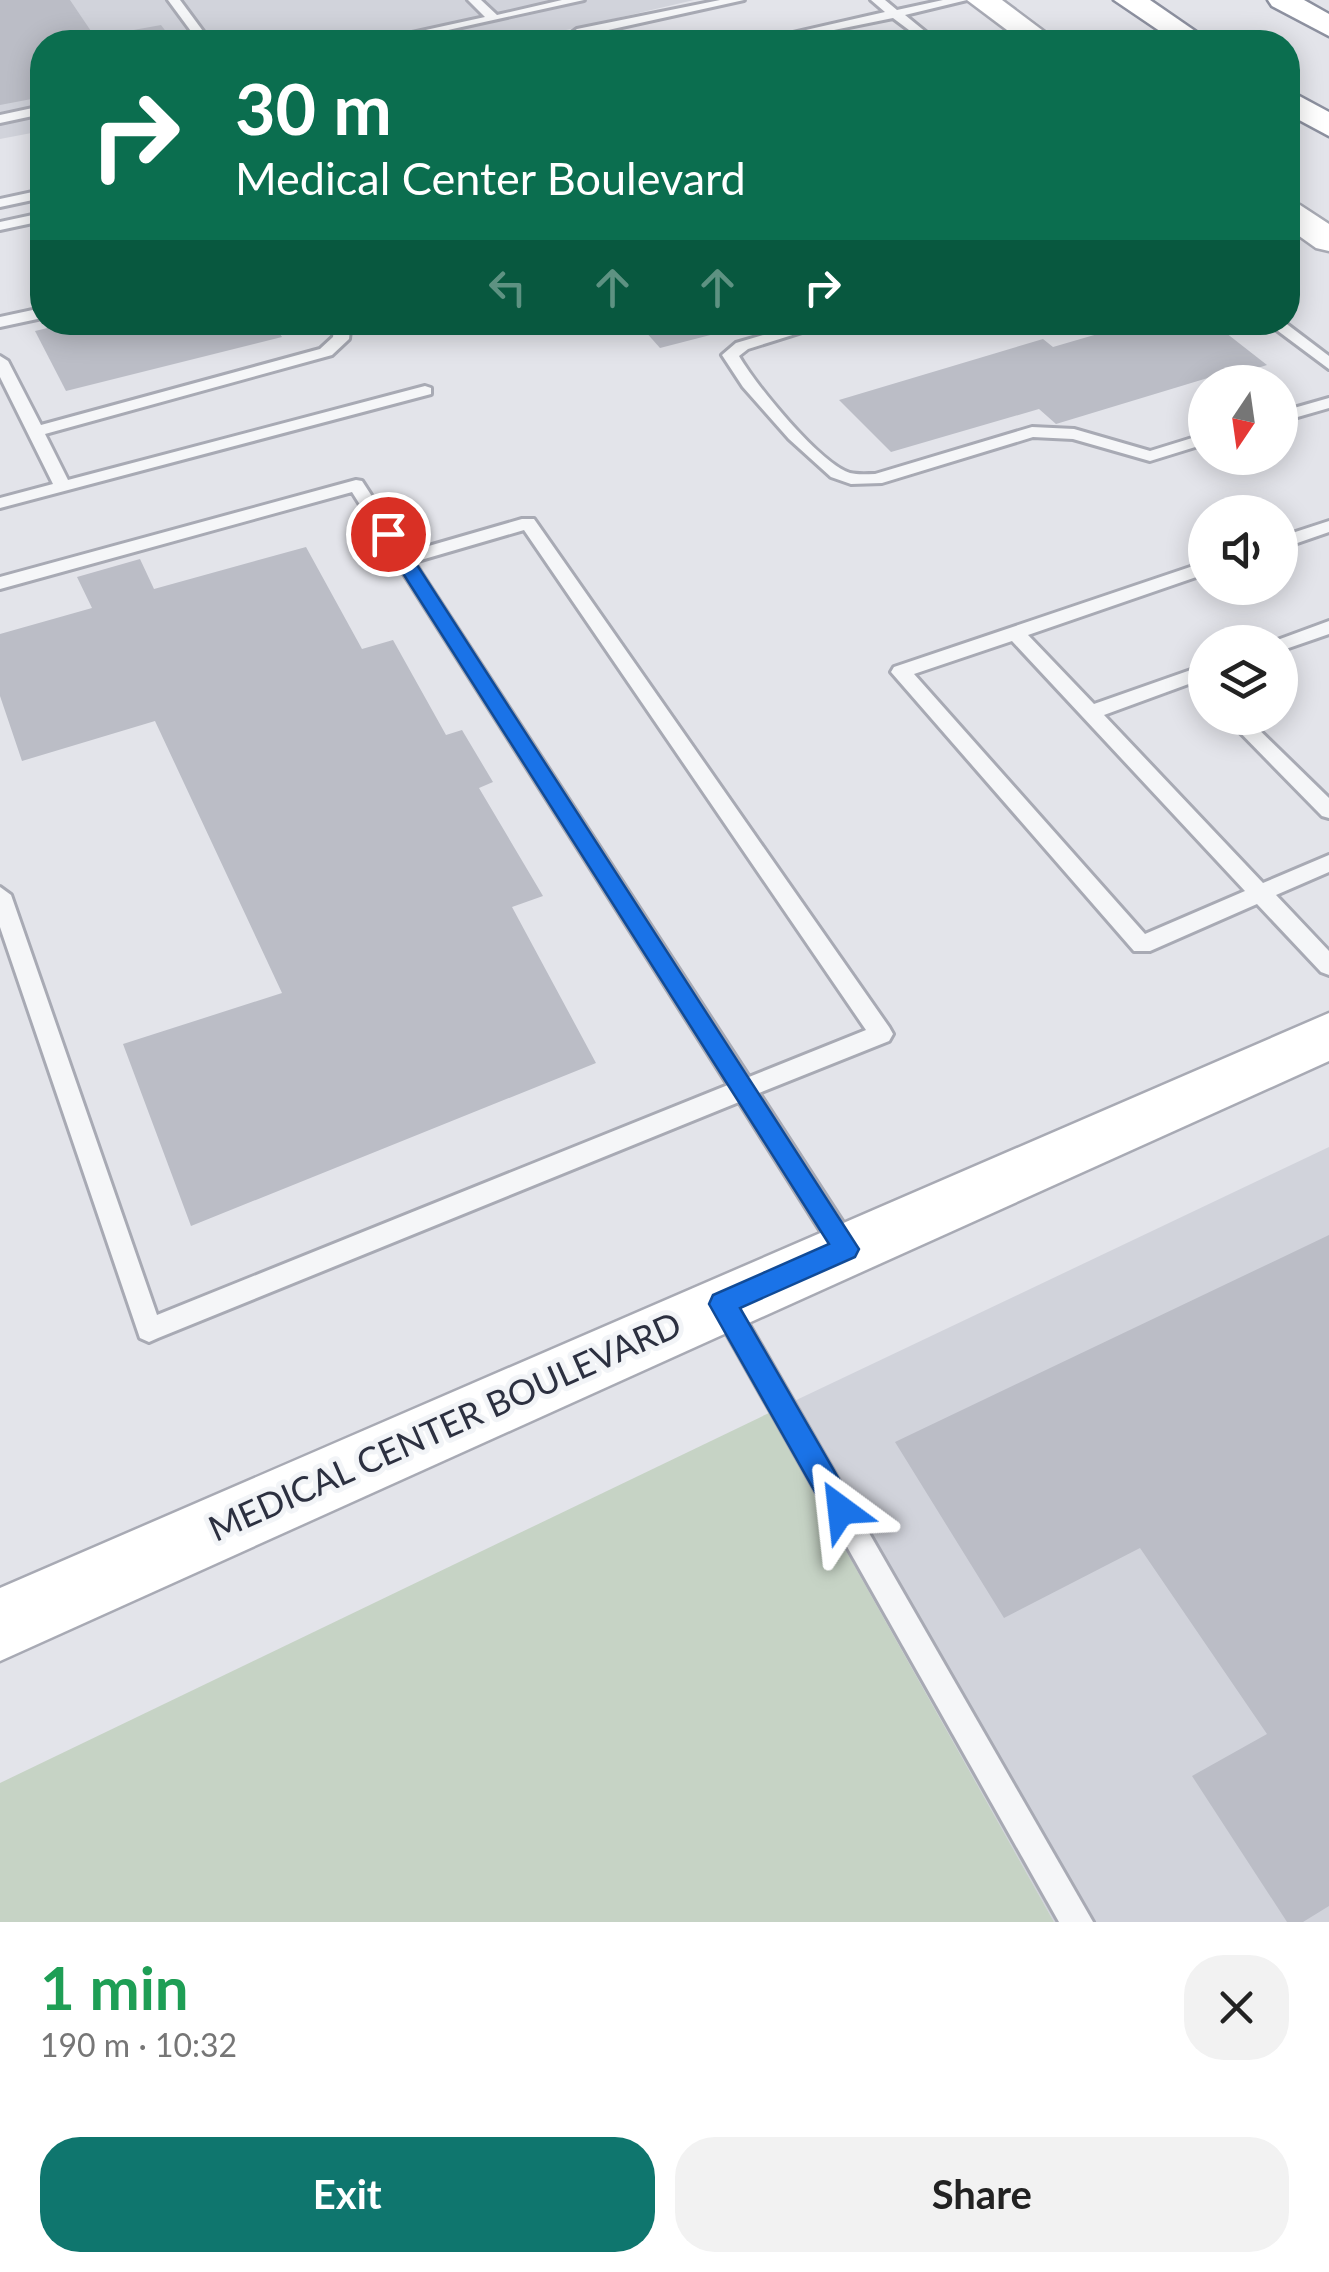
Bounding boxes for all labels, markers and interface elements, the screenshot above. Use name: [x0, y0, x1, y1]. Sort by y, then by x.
text: 30 m: [235, 66, 392, 150]
icon: right: [70, 70, 200, 200]
text: Medical Center Boulevard: [235, 151, 746, 205]
icon: left: [480, 260, 535, 315]
icon: ahead: [585, 260, 640, 315]
icon: ahead: [690, 260, 745, 315]
icon: right: [795, 260, 850, 315]
north arrow: [1188, 365, 1298, 475]
map controls: [1188, 365, 1298, 735]
pin: [346, 492, 431, 577]
button: sound: [1188, 495, 1298, 605]
icon: arrive: [361, 507, 416, 562]
button: layers: [1188, 625, 1298, 735]
street label: MEDICAL CENTER BOULEVARD: [201, 1302, 687, 1549]
position arrow: [789, 1458, 893, 1562]
text: 1 min: [40, 1951, 189, 2023]
button: close: [1184, 1955, 1289, 2060]
text: 190 m · 10:32: [40, 2025, 237, 2064]
button: Exit: [40, 2137, 655, 2252]
button: Share: [675, 2137, 1289, 2252]

